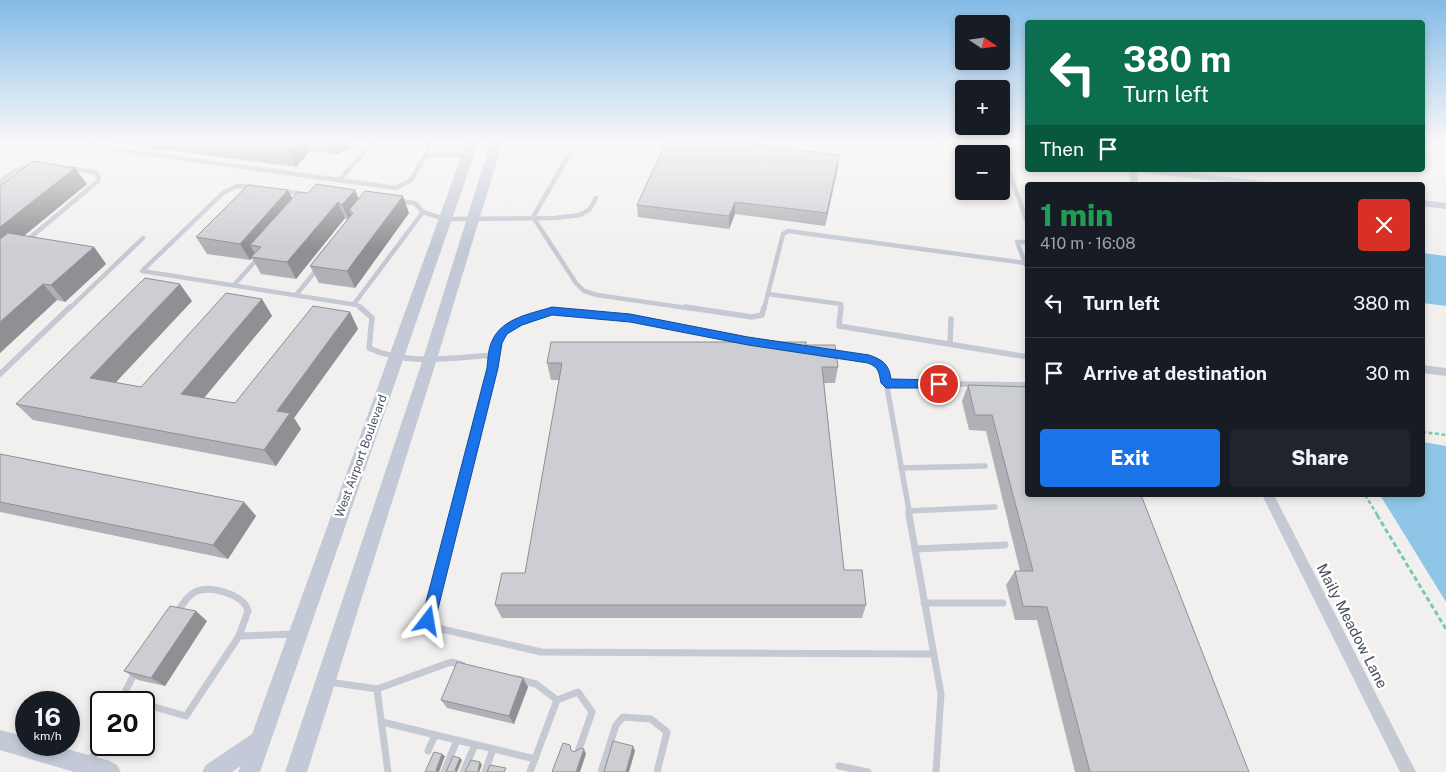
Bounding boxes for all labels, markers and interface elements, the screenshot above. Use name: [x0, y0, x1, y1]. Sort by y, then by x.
north arrow: [955, 15, 1010, 70]
map controls: [955, 15, 1010, 200]
text: 380 m: [1123, 39, 1231, 80]
icon: left: [1040, 40, 1105, 105]
button: +: [955, 80, 1010, 135]
text: Turn left: [1123, 81, 1209, 107]
icon: arrive: [1094, 135, 1122, 163]
text: Then: [1040, 138, 1084, 160]
button: −: [955, 145, 1010, 200]
text: 1 min: [1040, 197, 1113, 233]
button: close: [1358, 199, 1410, 251]
text: 410 m · 16:08: [1040, 234, 1136, 253]
icon: left: [1040, 289, 1068, 317]
text: Turn left: [1083, 292, 1160, 314]
text: 380 m: [1353, 292, 1410, 314]
icon: arrive: [1040, 359, 1068, 387]
text: Arrive at destination: [1083, 362, 1267, 384]
text: 30 m: [1365, 362, 1410, 384]
pin: [918, 363, 960, 405]
icon: arrive: [925, 370, 953, 398]
street label: West Airport Boulevard: [332, 393, 390, 519]
button: Exit: [1040, 429, 1220, 487]
button: Share: [1230, 429, 1410, 487]
street label: Maily Meadow Lane: [1314, 561, 1391, 691]
position arrow: [401, 594, 453, 646]
speed limit sign: 20: [90, 691, 155, 756]
text: 16: [34, 702, 61, 732]
text: km/h: [33, 729, 62, 743]

